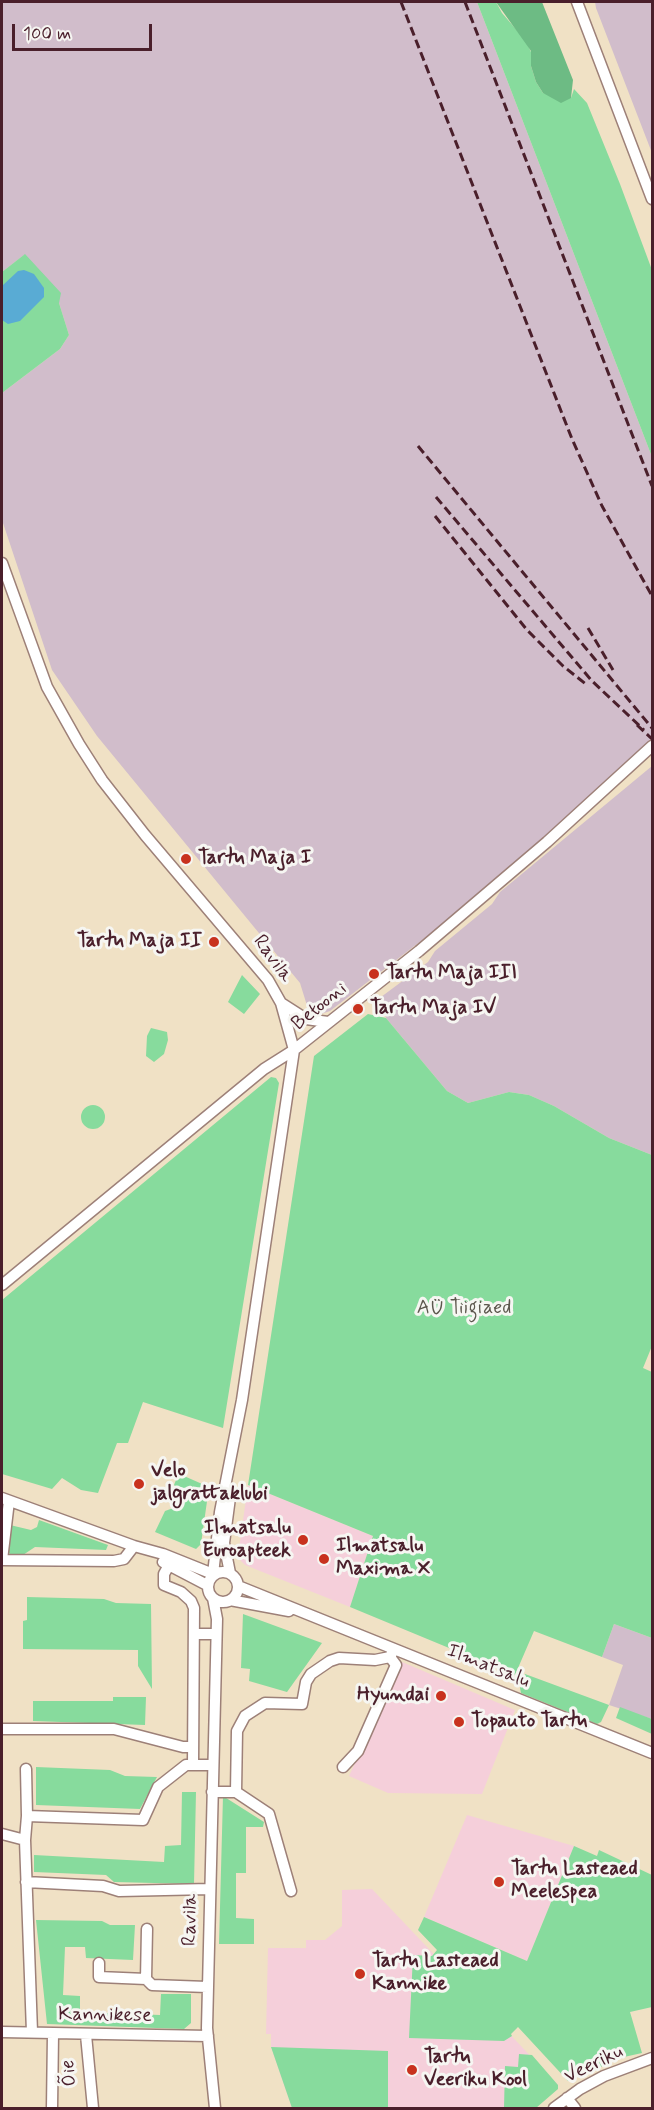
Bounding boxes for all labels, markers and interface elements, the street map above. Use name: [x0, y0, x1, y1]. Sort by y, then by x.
scale bar: [15, 12, 154, 50]
text: 100 m: [23, 22, 71, 46]
place label: Tartu Maja I: [198, 847, 311, 871]
marker: Tartu Maja I: [179, 852, 193, 866]
place label: Tartu Maja II: [77, 930, 202, 954]
street label: Ravila: [247, 931, 297, 987]
marker: Tartu Maja II: [207, 935, 221, 949]
place label: Tartu Maja III: [386, 962, 517, 986]
marker: Tartu Maja III: [367, 967, 381, 981]
street label: Betooni: [288, 977, 352, 1037]
place label: Tartu Maja IV: [370, 997, 496, 1021]
marker: Tartu Maja IV: [351, 1002, 365, 1016]
park label: AÜ Tiigiaed: [417, 1297, 511, 1321]
place label: Velo jalgrattaklubi: [151, 1460, 268, 1507]
marker: Velo jalgrattaklubi: [132, 1477, 146, 1491]
place label: Ilmatsalu Euroapteek: [202, 1517, 291, 1564]
marker: Ilmatsalu Euroapteek: [296, 1533, 310, 1547]
place label: Ilmatsalu Maxima X: [336, 1535, 430, 1582]
marker: Ilmatsalu Maxima X: [317, 1552, 331, 1566]
street label: Ilmatsalu: [443, 1640, 533, 1694]
place label: Hyundai: [357, 1684, 429, 1708]
marker: Hyundai: [434, 1689, 448, 1703]
place label: Topauto Tartu: [471, 1710, 587, 1734]
marker: Topauto Tartu: [452, 1715, 466, 1729]
place label: Tartu Lasteaed Meelespea: [511, 1858, 638, 1905]
marker: Tartu Lasteaed Meelespea: [492, 1875, 506, 1889]
street label: Ravila: [179, 1894, 203, 1946]
place label: Tartu Lasteaed Kannike: [372, 1950, 499, 1997]
marker: Tartu Lasteaed Kannike: [353, 1967, 367, 1981]
street label: Kannikese: [58, 2003, 152, 2029]
street label: Veeriku: [561, 2041, 627, 2089]
place label: Tartu Veeriku Kool: [424, 2046, 527, 2093]
street label: Õie: [57, 2059, 83, 2087]
marker: Tartu Veeriku Kool: [405, 2063, 419, 2077]

